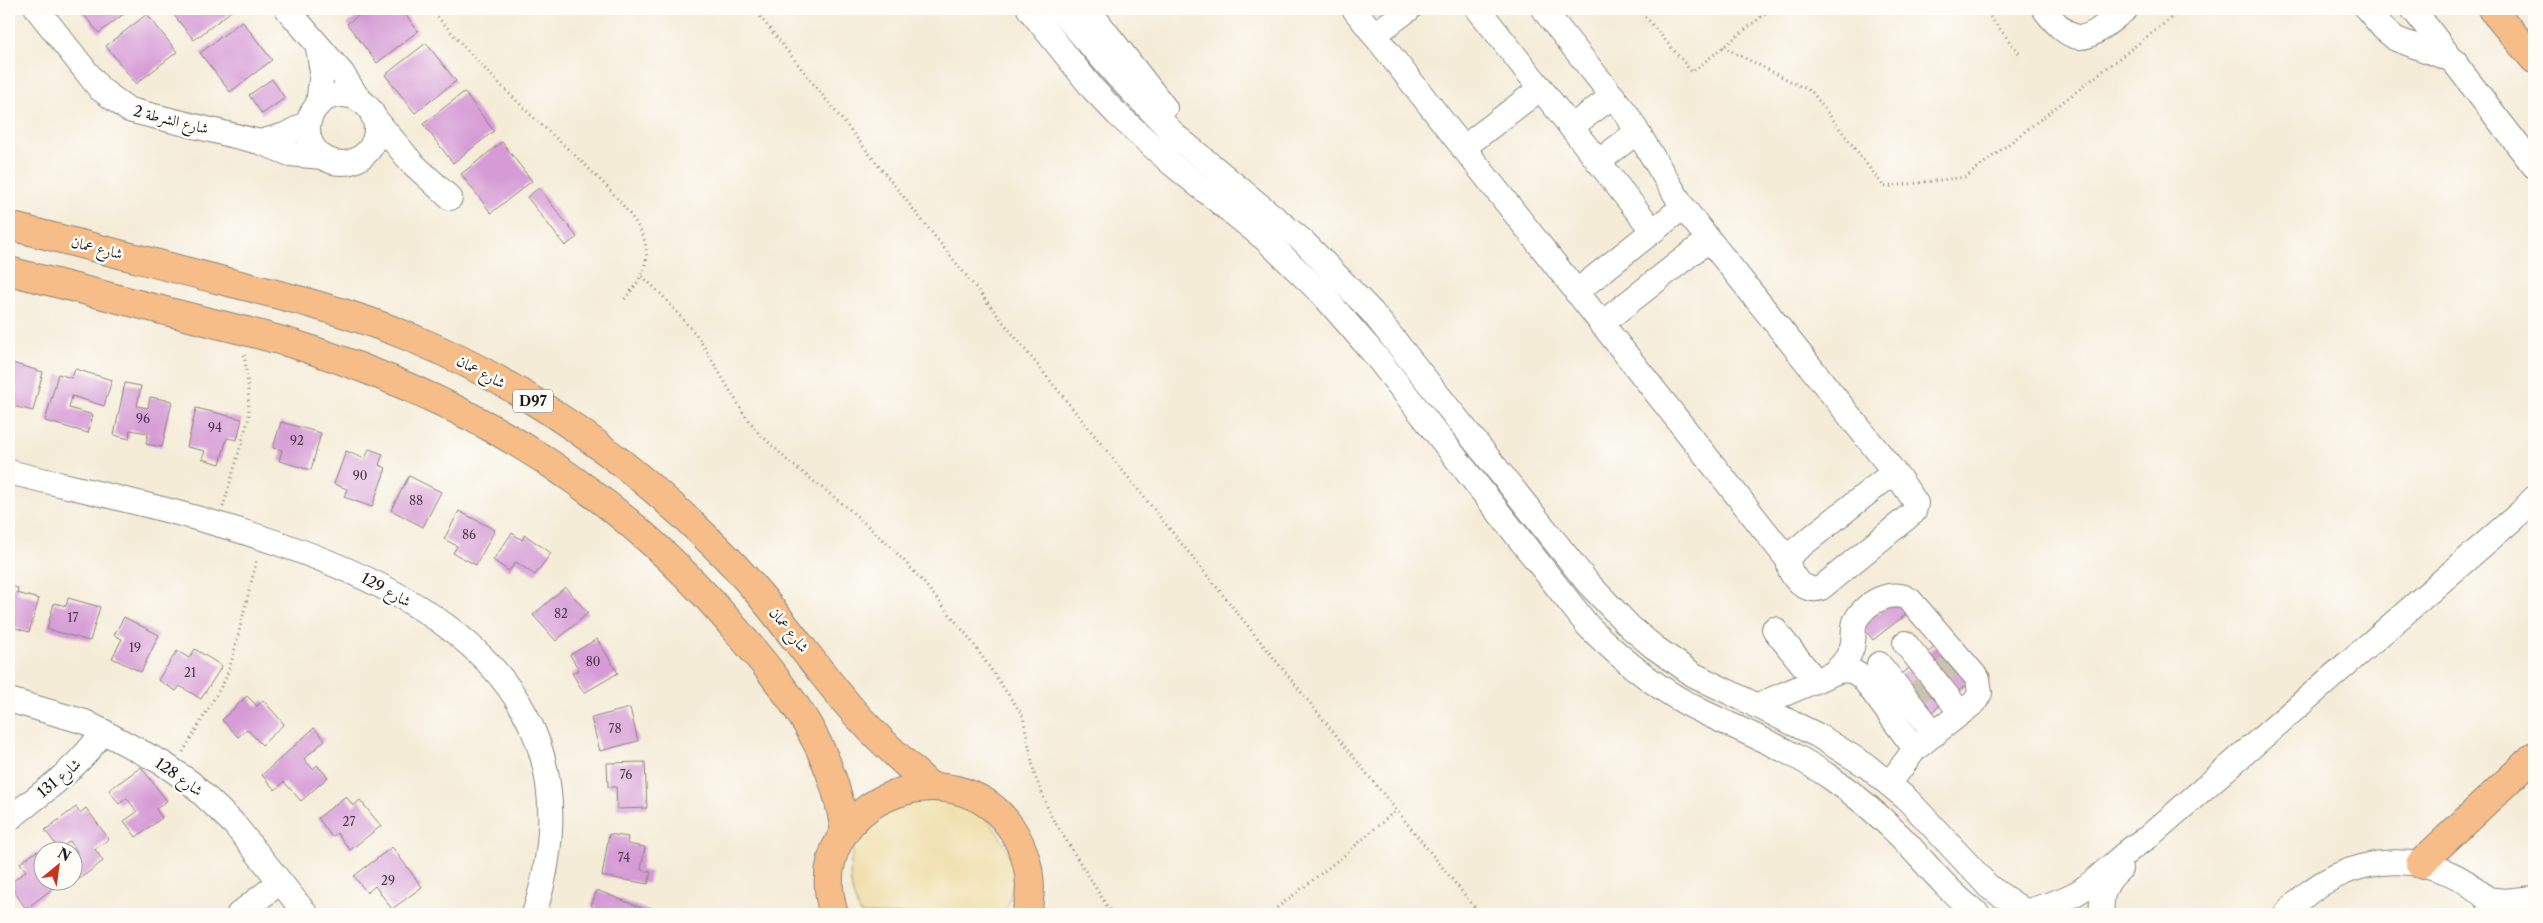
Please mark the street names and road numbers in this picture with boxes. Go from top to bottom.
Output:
street label: شارع الشرطة 2 [131,101,211,142]
street label: شارع عمان [68,232,125,267]
street label: شارع عمان [452,351,509,396]
road number: D97 [513,390,553,412]
street label: شارع 129 [356,568,414,614]
street label: شارع عمان [762,603,813,659]
street label: شارع 128 [149,753,207,803]
street label: شارع 131 [33,754,87,804]

